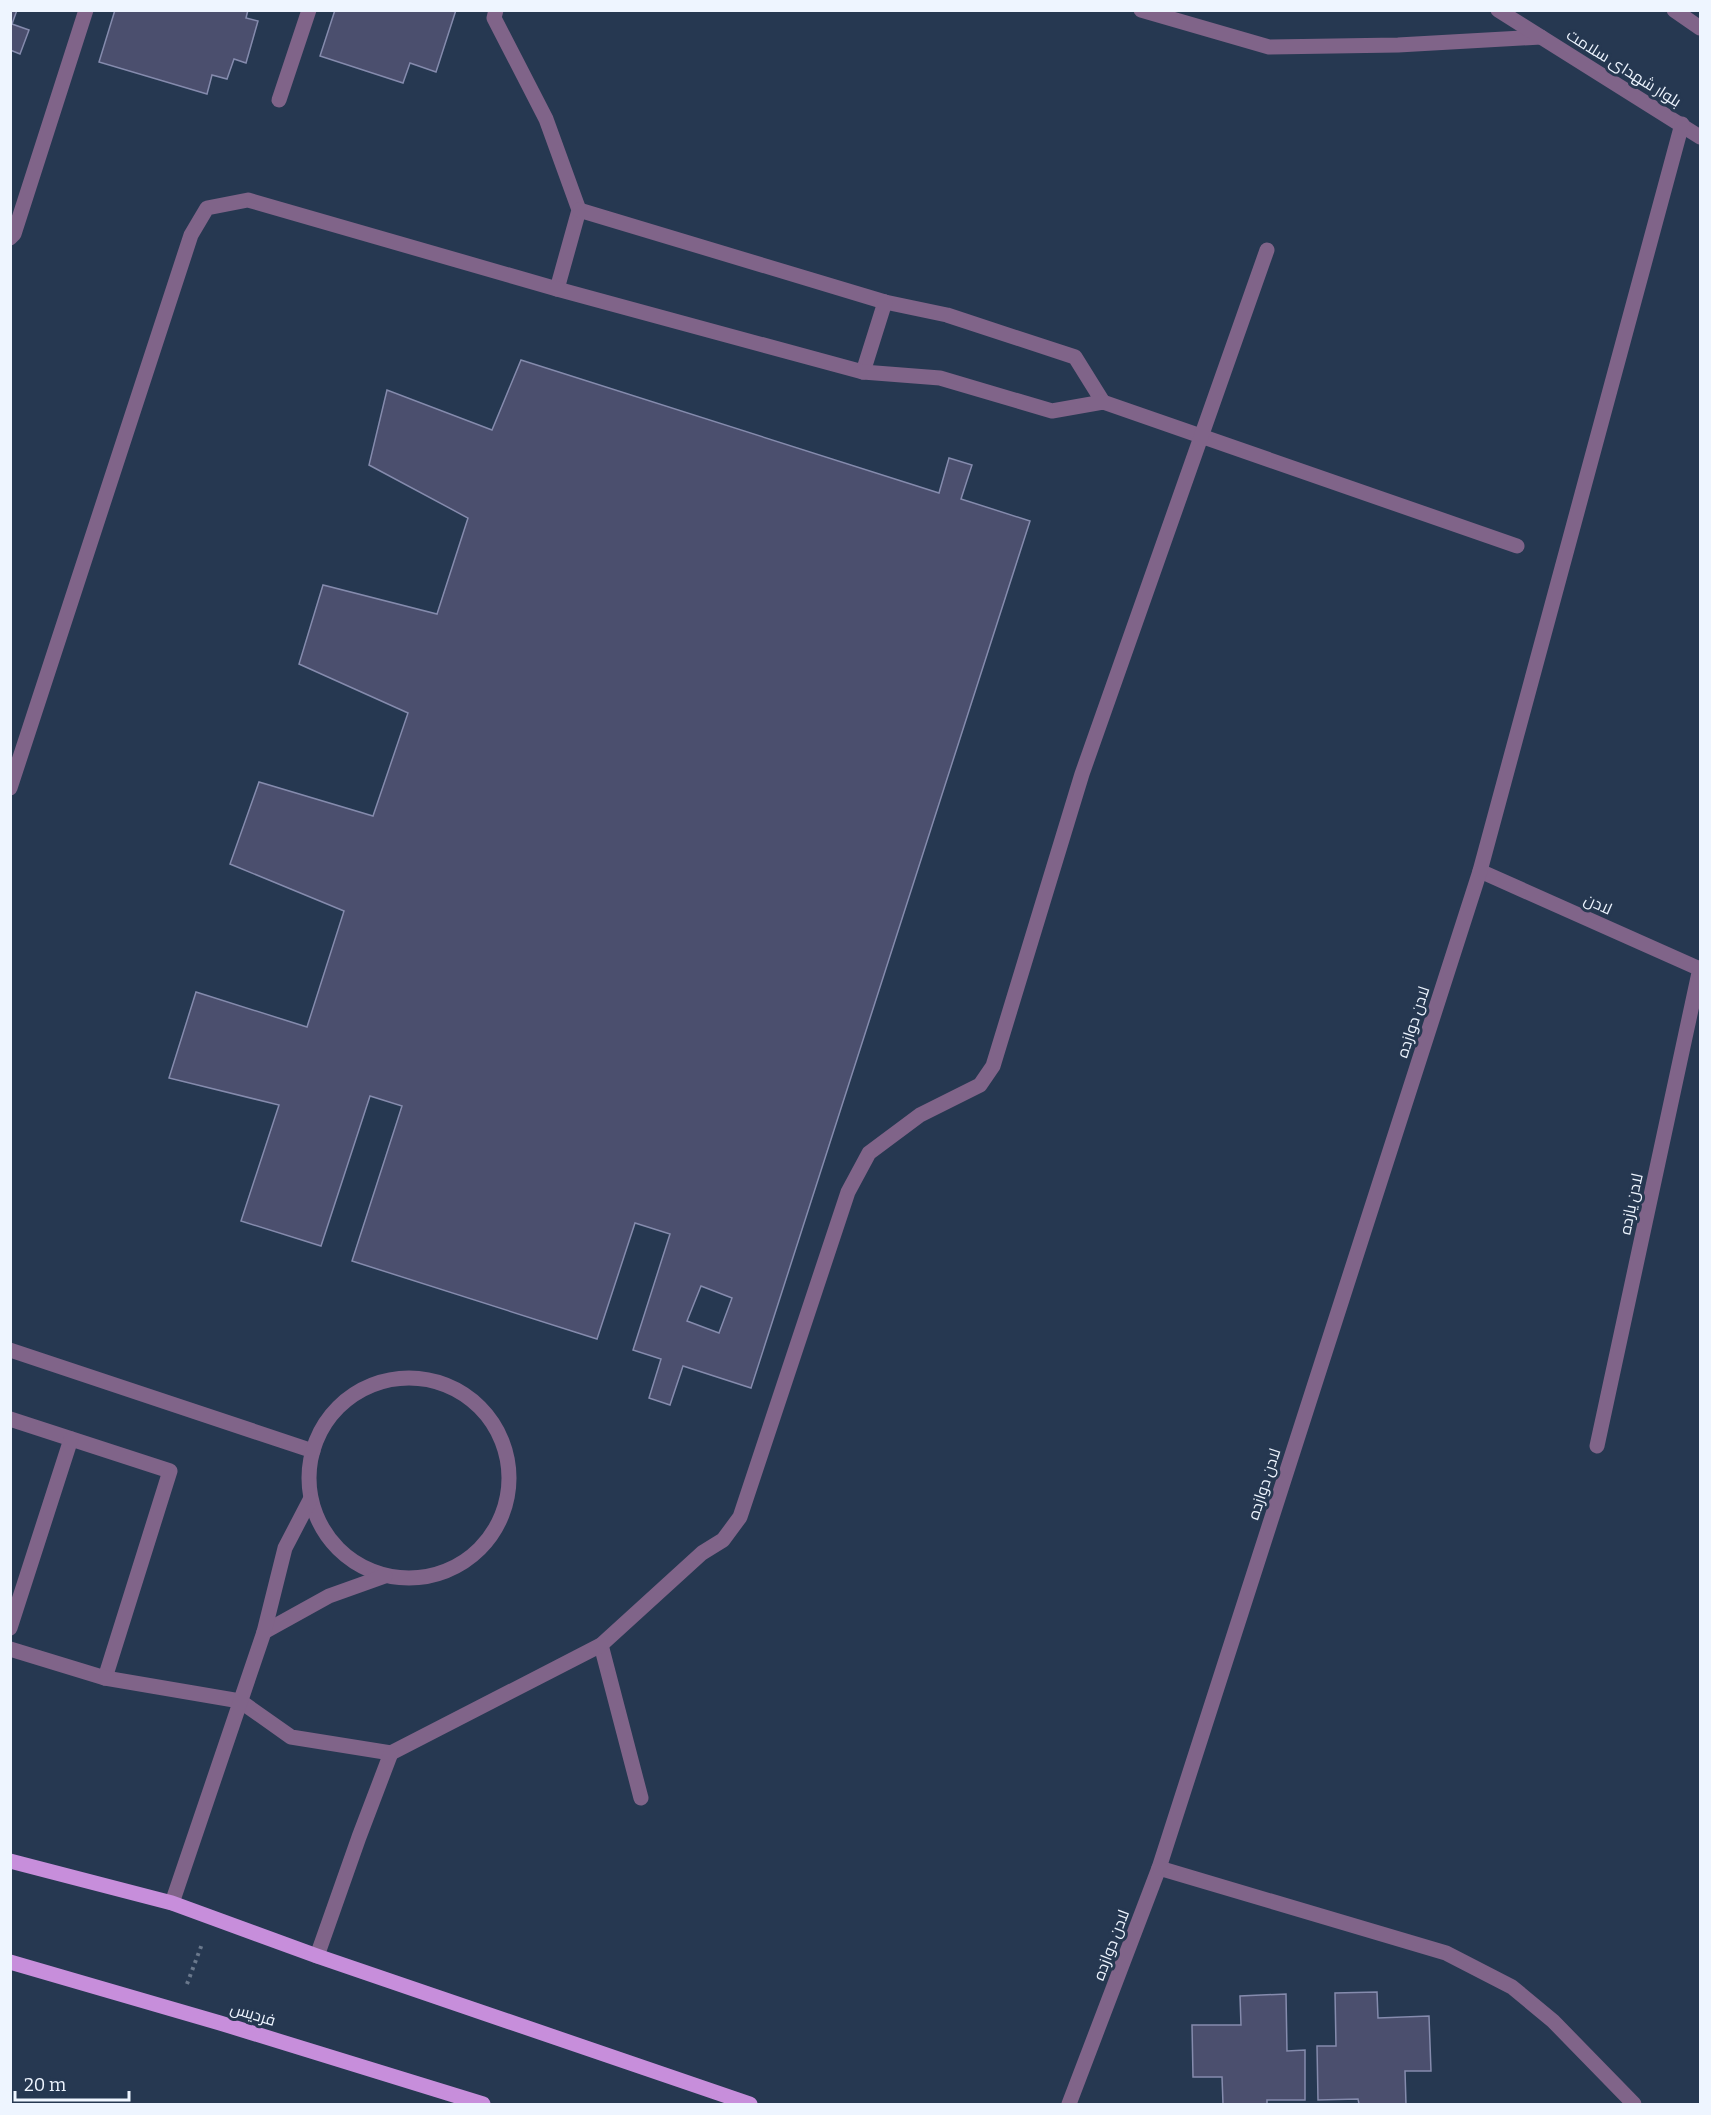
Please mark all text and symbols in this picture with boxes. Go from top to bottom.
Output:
street label: بلوار شهدای سلامت [1563,25,1685,112]
street label: لادن [1581,889,1615,919]
street label: لادن دوازده [1393,984,1434,1060]
street label: لادن یازده [1615,1172,1648,1237]
street label: لادن دوازده [1244,1446,1285,1522]
street label: لادن دوازده [1089,1907,1134,1983]
street label: فردیس [228,1998,278,2031]
scale bar [15,2064,129,2102]
text: 20 m [24,2074,66,2096]

